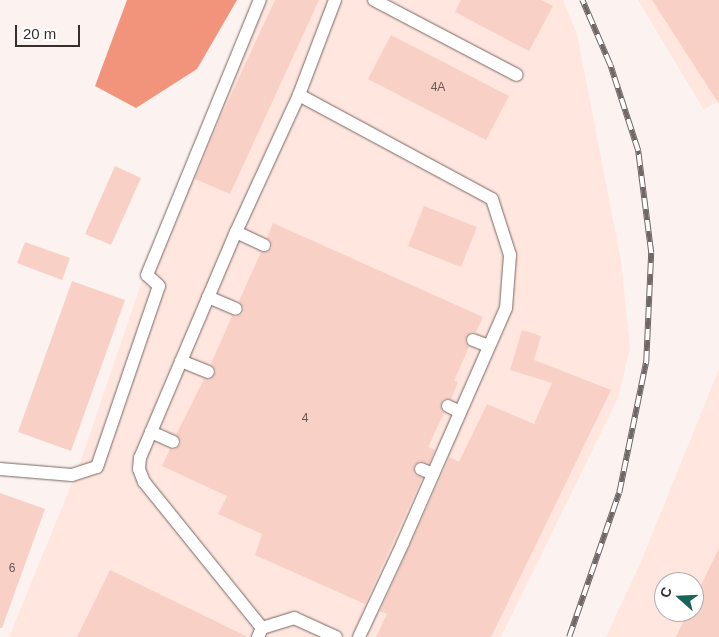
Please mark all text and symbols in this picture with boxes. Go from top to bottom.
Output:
scale bar [18,15,82,47]
text: 20 m [23,25,56,42]
house number: 4А [431,81,445,95]
house number: 4 [302,412,308,426]
house number: 6 [9,562,15,576]
north arrow [654,572,704,622]
text: С [657,585,675,600]

